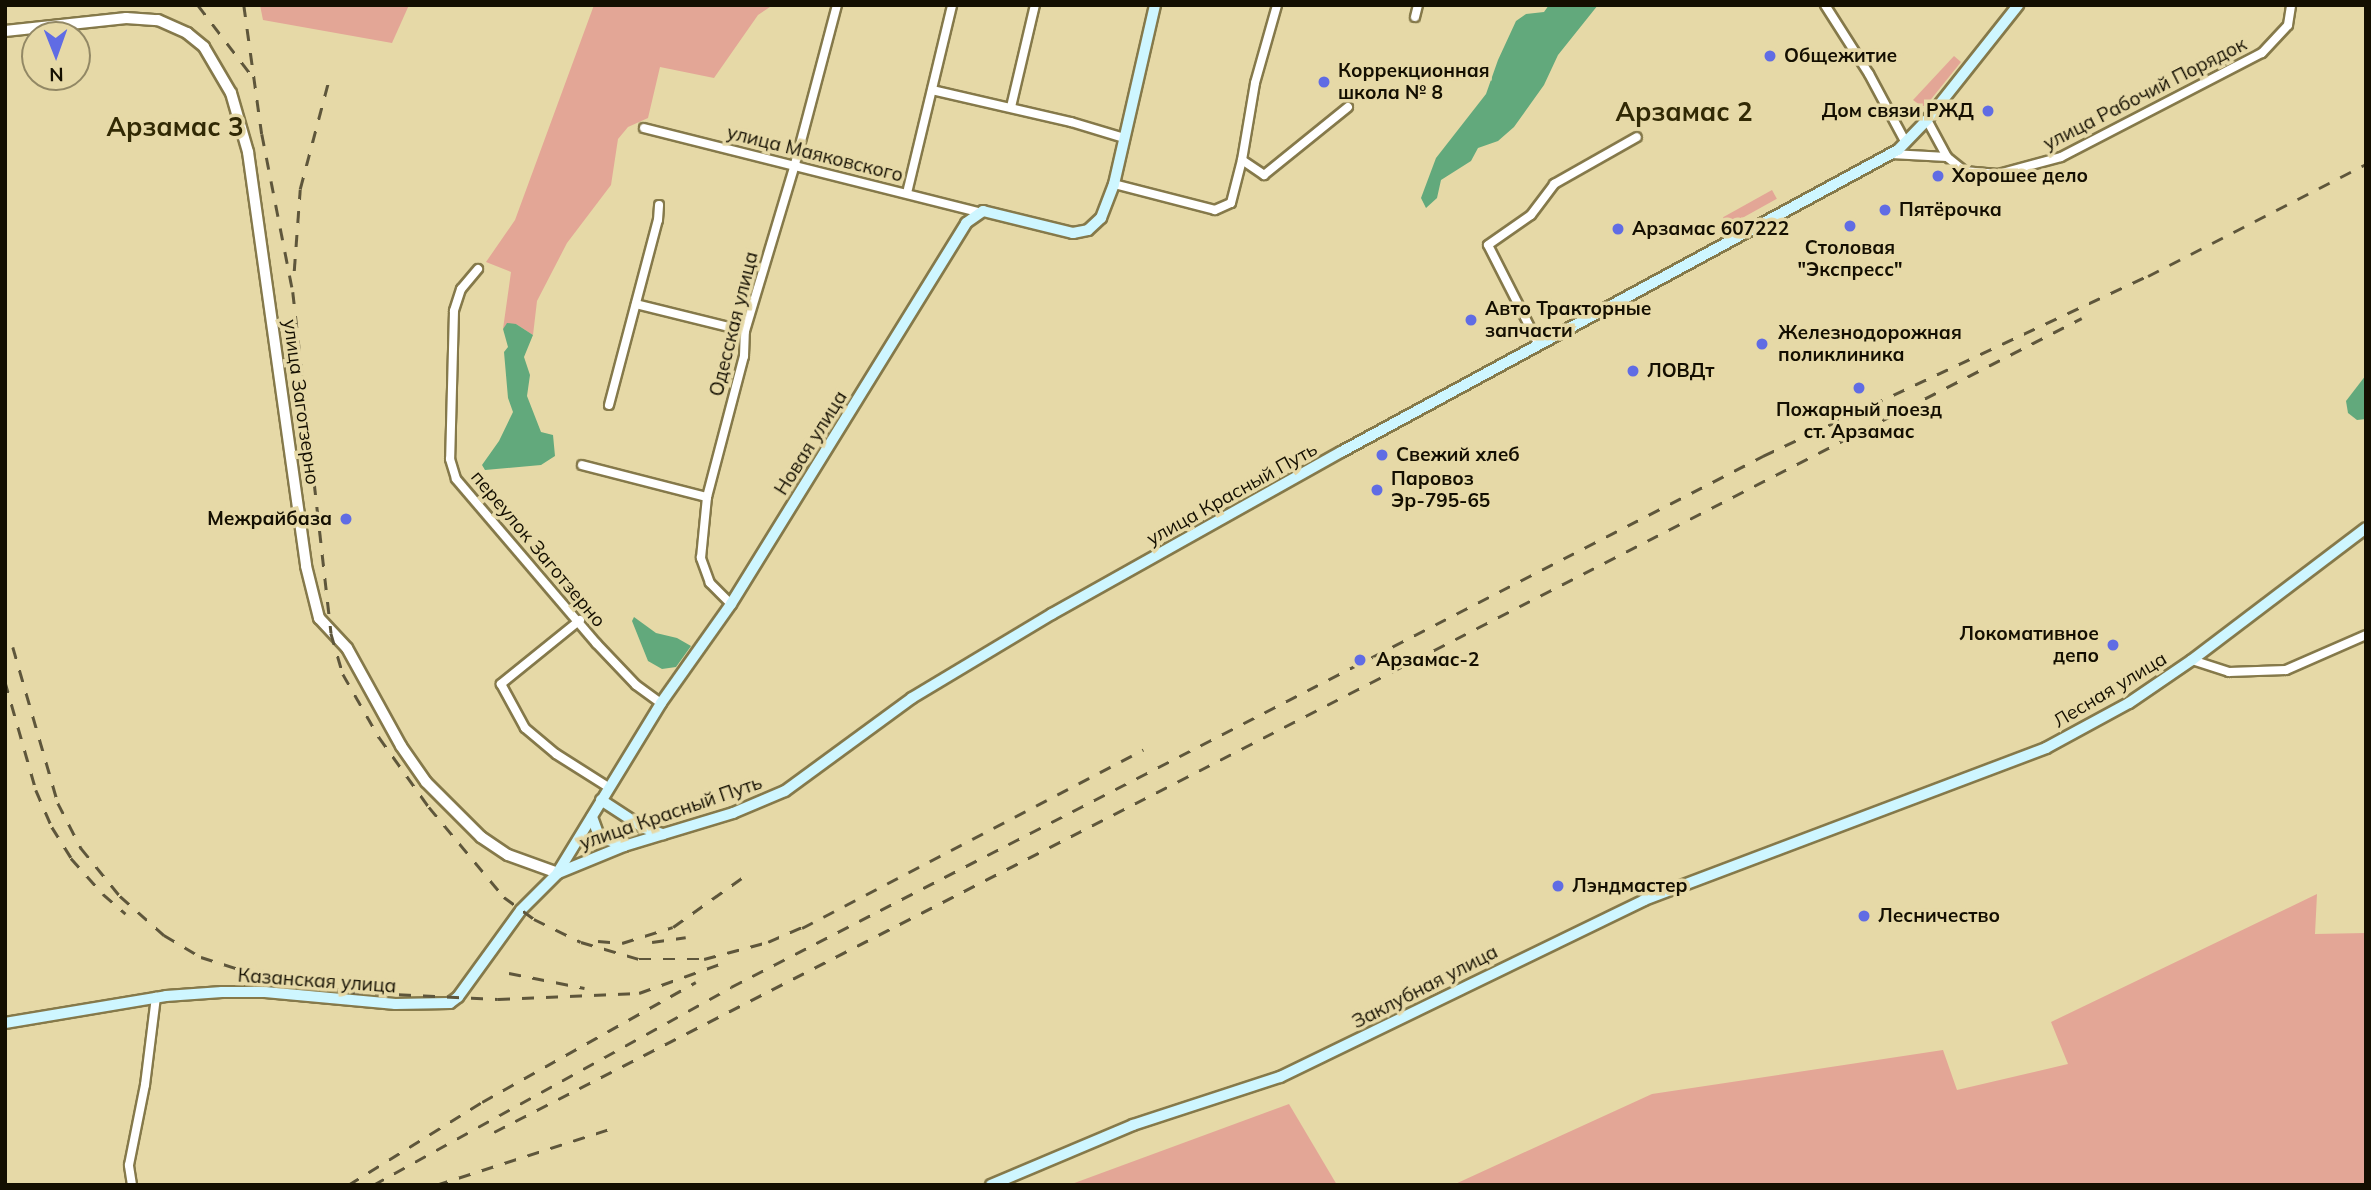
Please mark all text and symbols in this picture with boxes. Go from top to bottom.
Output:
north arrow [21,21,91,91]
street label: улица Рабочий Порядок [2040,33,2250,155]
place label: Общежитие [1784,45,1897,67]
marker: Общежитие [1762,48,1778,64]
place label: Коррекционная школа № 8 [1338,60,1490,104]
text: N [49,63,64,87]
marker: Коррекционная школа № 8 [1316,74,1332,90]
district label: Арзамас 2 [1615,96,1753,128]
place label: Дом связи РЖД [1822,100,1974,122]
marker: Дом связи РЖД [1980,103,1996,119]
district label: Арзамас 3 [106,111,244,143]
street label: улица Маяковского [724,121,906,187]
place label: Хорошее дело [1952,165,2088,187]
marker: Хорошее дело [1930,168,1946,184]
place label: Пятёрочка [1899,199,2002,221]
marker: Пятёрочка [1877,202,1893,218]
place label: Арзамас 607222 [1632,218,1789,240]
marker: Столовая "Экспресс" [1842,218,1858,234]
marker: Арзамас 607222 [1610,221,1626,237]
place label: Столовая "Экспресс" [1797,237,1903,281]
street label: Одесская улица [705,249,763,399]
place label: Авто Тракторные запчасти [1485,298,1652,342]
marker: Авто Тракторные запчасти [1463,312,1479,328]
street label: улица Заготзерно [278,318,324,486]
place label: Железнодорожная поликлиника [1778,322,1962,366]
marker: Железнодорожная поликлиника [1752,334,1772,354]
place label: ЛОВДт [1647,360,1714,382]
marker: ЛОВДт [1625,363,1641,379]
marker: Пожарный поезд ст. Арзамас [1851,380,1867,396]
street label: Новая улица [770,387,852,499]
place label: Пожарный поезд ст. Арзамас [1776,399,1942,443]
street label: улица Красный Путь [1143,438,1321,550]
place label: Свежий хлеб [1396,444,1520,466]
marker: Свежий хлеб [1374,447,1390,463]
street label: переулок Заготзерно [466,466,610,632]
place label: Паровоз Эр-795-65 [1391,468,1490,512]
marker: Паровоз Эр-795-65 [1369,482,1385,498]
place label: Межрайбаза [207,508,332,530]
marker: Межрайбаза [338,511,354,527]
place label: Локомативное депо [1959,623,2099,667]
marker: Локомативное депо [2105,637,2121,653]
street label: Лесная улица [2049,647,2171,733]
place label: Арзамас-2 [1376,649,1479,671]
marker: Арзамас-2 [1350,650,1370,670]
street label: улица Красный Путь [577,771,765,855]
place label: Лэндмастер [1572,875,1688,897]
marker: Лэндмастер [1550,878,1566,894]
place label: Лесничество [1878,905,2000,927]
marker: Лесничество [1856,908,1872,924]
street label: Заклубная улица [1348,940,1502,1034]
street label: Казанская улица [237,964,397,998]

